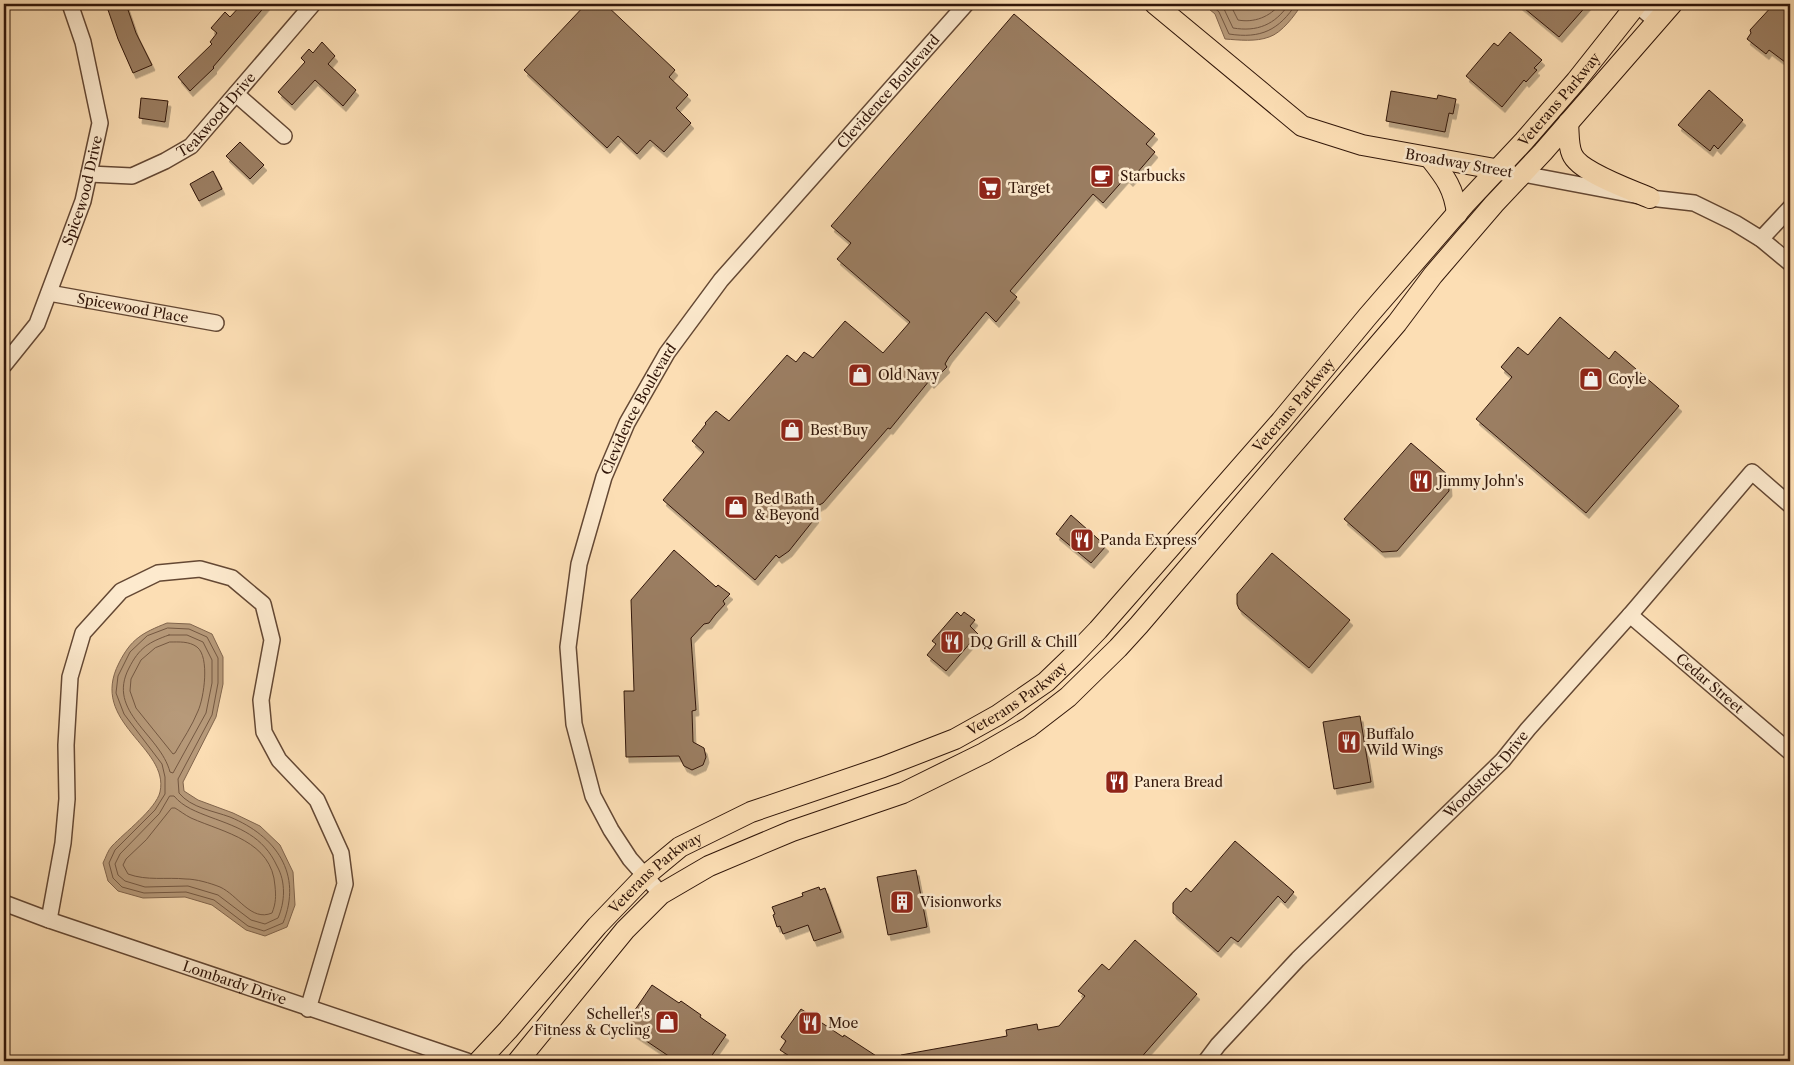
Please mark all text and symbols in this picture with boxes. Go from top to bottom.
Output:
street label: Clevidence Boulevard [833,31,944,152]
street label: Veterans Parkway [1514,49,1604,151]
street label: Teakwood Drive [174,68,259,161]
street label: Spicewood Drive [58,134,106,248]
street label: Broadway Street [1404,145,1514,181]
cafe icon: Starbucks [1089,163,1115,189]
place label: Starbucks [1120,167,1185,185]
supermarket icon: Target [977,175,1003,201]
place label: Target [1008,179,1051,197]
street label: Spicewood Place [75,289,190,327]
street label: Clevidence Boulevard [597,339,680,478]
street label: Veterans Parkway [1248,354,1338,457]
shop icon: Old Navy [847,362,873,388]
place label: Old Navy [878,366,940,384]
shop icon: Coyle [1578,366,1604,392]
place label: Coyle [1608,370,1647,388]
shop icon: Best Buy [779,417,805,443]
place label: Best Buy [810,421,869,439]
restaurant icon: Jimmy John's [1408,468,1434,494]
place label: Jimmy John's [1436,472,1524,490]
place label: Bed Bath & Beyond [754,490,820,524]
shop icon: Bed Bath & Beyond [723,494,749,520]
restaurant icon: Panda Express [1069,527,1095,553]
place label: Panda Express [1100,531,1197,549]
restaurant icon: DQ Grill & Chill [939,629,965,655]
place label: DQ Grill & Chill [970,633,1077,651]
street label: Cedar Street [1672,649,1747,717]
street label: Veterans Parkway [963,658,1071,740]
place label: Buffalo Wild Wings [1365,725,1443,759]
street label: Woodstock Drive [1439,727,1532,823]
restaurant icon: Buffalo Wild Wings [1336,729,1362,755]
restaurant icon: Panera Bread [1104,769,1130,795]
place label: Panera Bread [1134,773,1223,791]
street label: Veterans Parkway [604,828,705,918]
building icon: Visionworks [889,889,915,915]
place label: Visionworks [919,893,1002,911]
street label: Lombardy Drive [180,957,289,1009]
place label: Scheller's Fitness & Cycling [534,1005,651,1039]
shop icon: Scheller's Fitness & Cycling [654,1009,680,1035]
restaurant icon: Moe [797,1010,823,1036]
place label: Moe [828,1014,858,1032]

